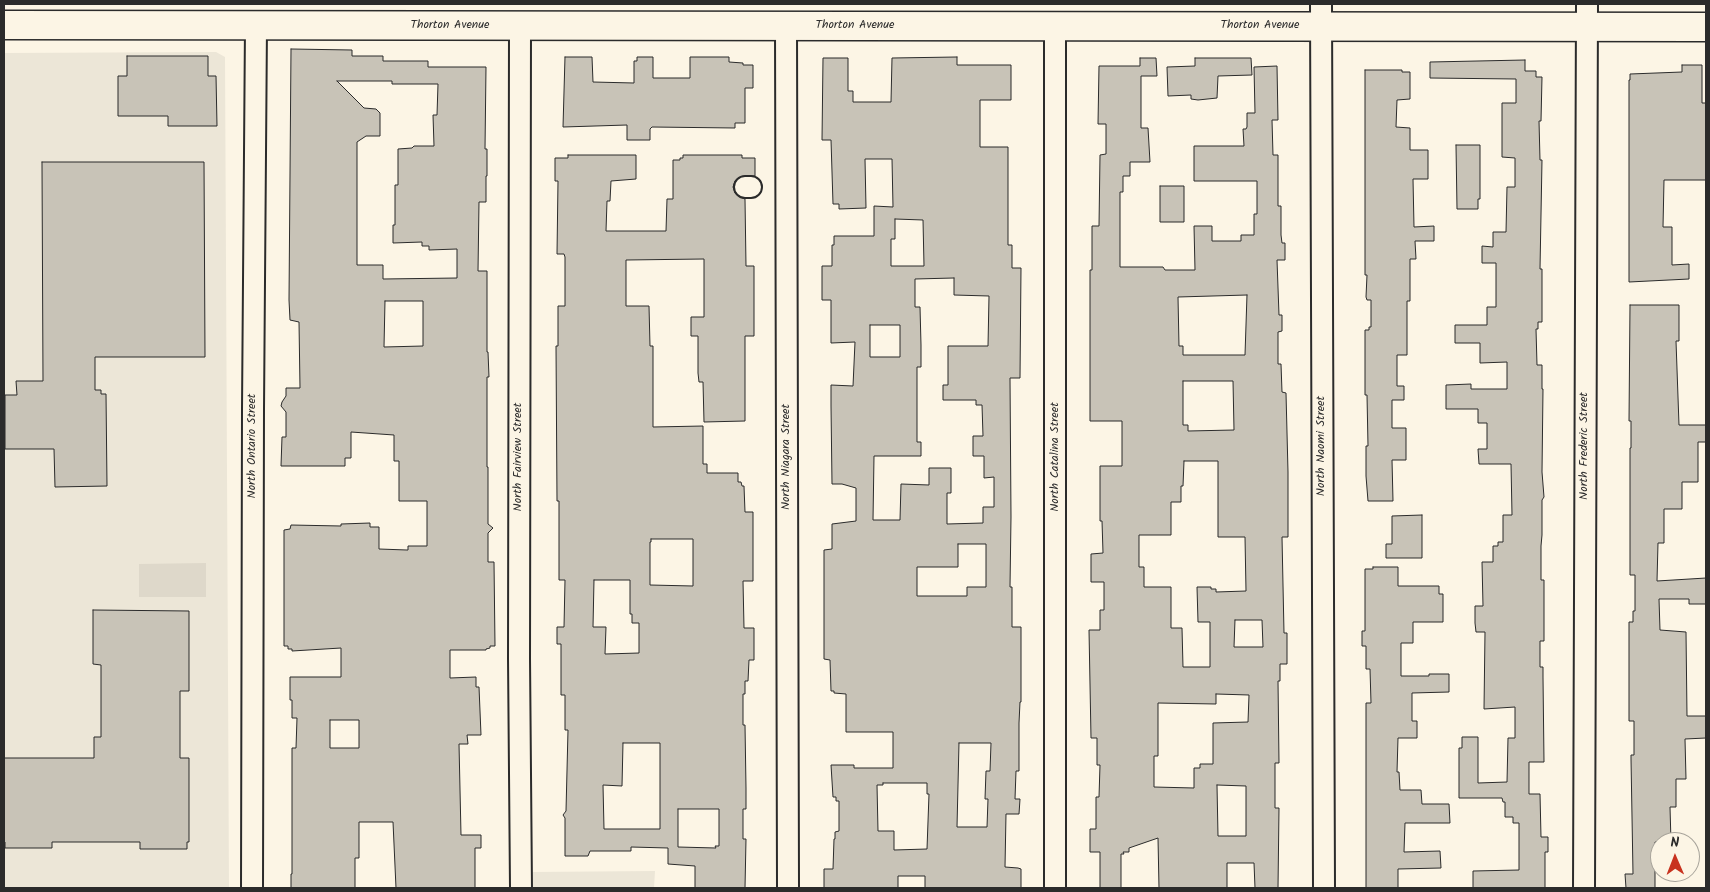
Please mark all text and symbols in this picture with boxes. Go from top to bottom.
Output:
street label: Thorton Avenue [411,19,489,33]
street label: Thorton Avenue [816,19,894,33]
street label: Thorton Avenue [1221,19,1299,33]
street label: North Frederic Street [1578,392,1592,500]
street label: North Ontario Street [246,394,260,498]
street label: North Naomi Street [1315,396,1329,496]
street label: North Catalina Street [1049,402,1063,512]
street label: North Fairview Street [512,403,526,511]
street label: North Niagara Street [780,404,794,510]
north arrow [1650,832,1700,882]
text: N [1670,832,1679,854]

